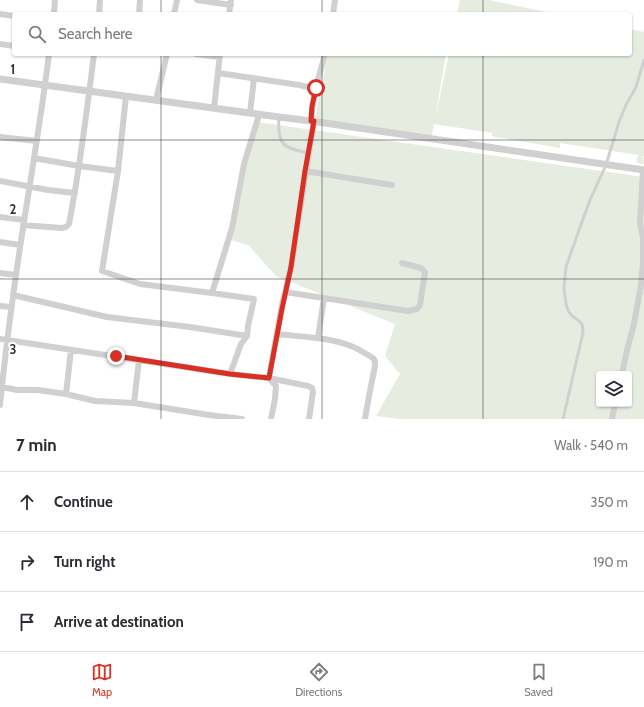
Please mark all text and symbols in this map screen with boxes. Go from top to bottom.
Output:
search box [12,12,632,56]
icon: search [26,23,48,45]
text: Search here [58,25,133,43]
text: 1 [11,61,15,77]
route start [307,79,325,97]
text: 2 [10,201,17,217]
text: 3 [9,341,17,357]
route end [107,347,125,365]
map controls [596,371,632,407]
button: layers [596,371,632,407]
text: 7 min [16,435,57,455]
text: Walk · 540 m [554,437,628,453]
icon: ahead [16,491,38,513]
text: Continue [54,493,113,511]
text: 350 m [591,494,628,510]
icon: right [16,551,38,573]
text: Turn right [54,553,115,571]
text: 190 m [593,554,628,570]
icon: arrive [16,611,38,633]
text: Arrive at destination [54,613,184,631]
tab: Map [91,661,113,699]
tab: Directions [295,661,342,699]
tab: Saved [524,661,553,699]

